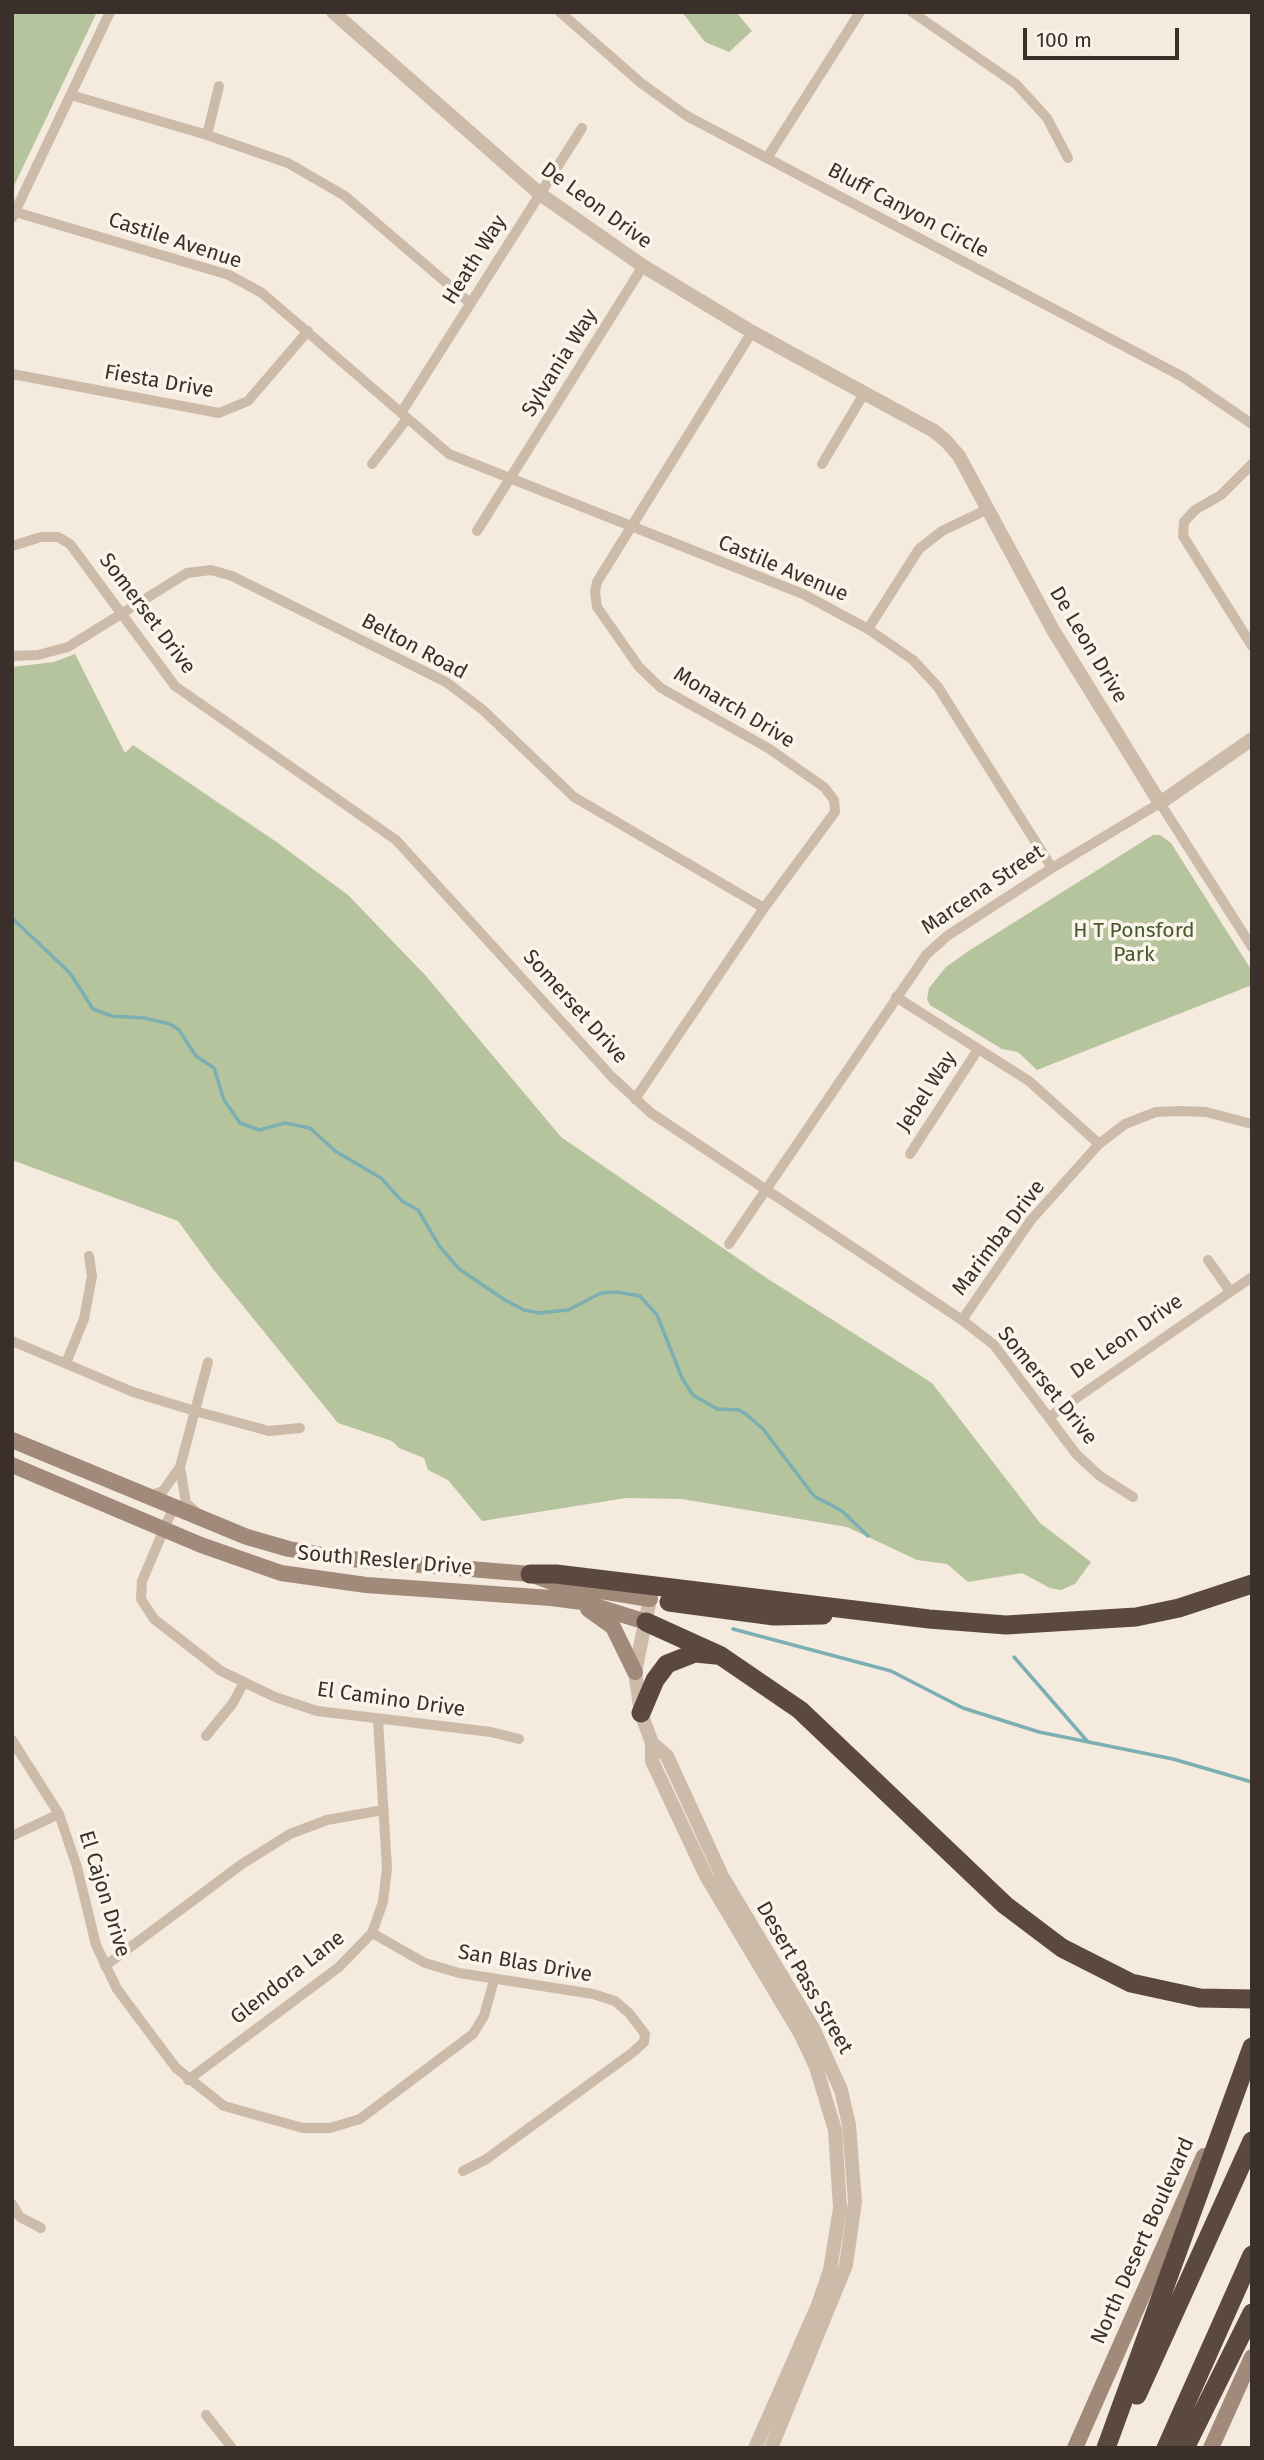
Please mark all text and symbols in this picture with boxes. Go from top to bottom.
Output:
scale bar [1026,14,1182,58]
text: 100 m [1036,27,1092,53]
street label: De Leon Drive [535,157,657,255]
street label: Bluff Canyon Circle [823,158,993,264]
street label: Castile Avenue [105,208,245,274]
street label: Heath Way [438,211,512,309]
street label: Sylvania Way [517,304,603,422]
street label: Fiesta Drive [102,360,216,404]
street label: Castile Avenue [714,530,852,608]
street label: Somerset Drive [93,549,201,679]
street label: De Leon Drive [1043,582,1133,708]
street label: Belton Road [357,609,471,685]
street label: Monarch Drive [669,662,799,754]
street label: Marcena Street [917,840,1049,940]
park label: H T Ponsford Park [1073,918,1195,968]
street label: Somerset Drive [517,945,633,1069]
street label: Jebel Way [891,1047,963,1137]
street label: Marimba Drive [947,1175,1051,1301]
street label: De Leon Drive [1066,1289,1188,1385]
street label: Somerset Drive [992,1322,1102,1450]
street label: South Resler Drive [297,1541,473,1581]
street label: El Camino Drive [315,1677,467,1723]
street label: El Cajon Drive [73,1828,135,1960]
street label: Desert Pass Street [750,1897,858,2059]
street label: Glendora Lane [226,1926,350,2030]
street label: San Blas Drive [456,1940,594,1988]
street label: North Desert Boulevard [1086,2134,1200,2348]

